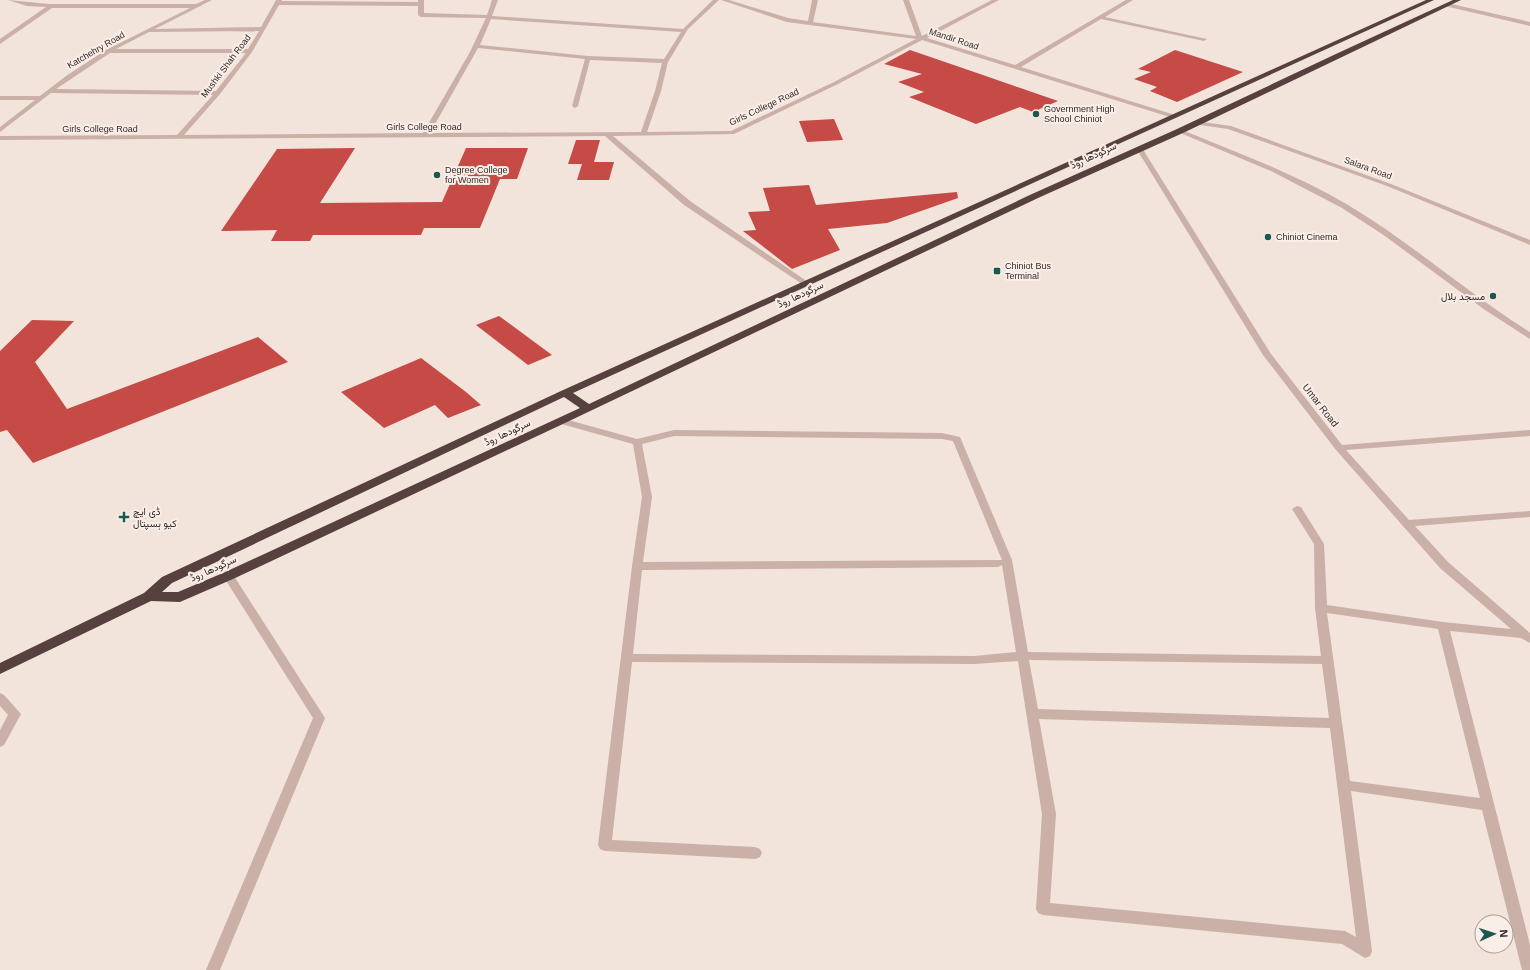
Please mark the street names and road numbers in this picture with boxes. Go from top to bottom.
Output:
street label: Mandir Road [928,26,980,52]
street label: Katchehry Road [66,30,126,70]
street label: Mushki Shah Road [199,33,253,99]
street label: Girls College Road [728,87,800,127]
street label: Girls College Road [386,122,462,132]
street label: Girls College Road [62,124,138,134]
street label: سرگودھا روڈ [1069,140,1118,172]
street label: Salara Road [1343,155,1393,181]
street label: سرگودھا روڈ [776,279,825,311]
street label: Umar Road [1301,382,1341,429]
street label: سرگودھا روڈ [483,417,532,449]
street label: سرگودھا روڈ [188,553,238,584]

